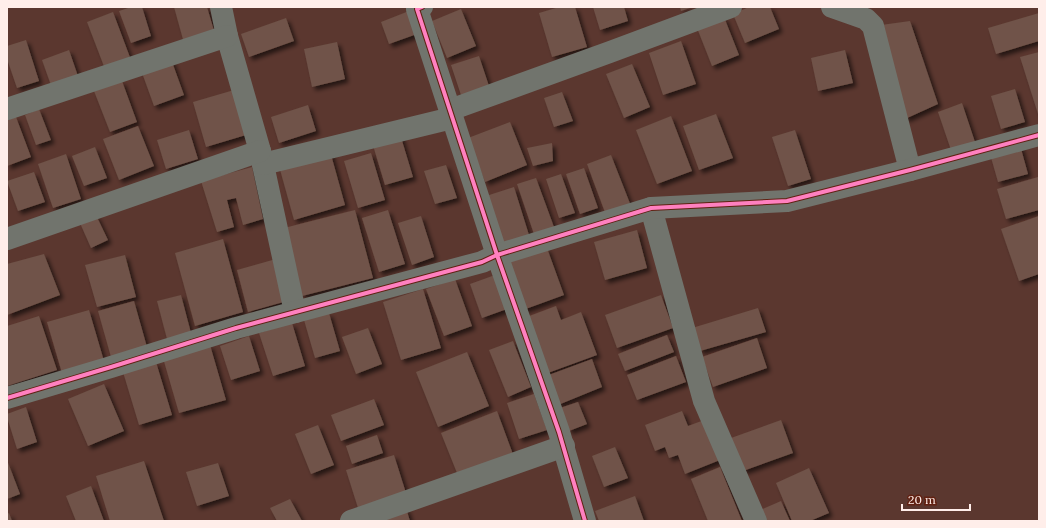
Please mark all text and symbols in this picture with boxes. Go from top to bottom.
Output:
scale bar [902,486,970,512]
text: 20 m [908,492,936,507]

